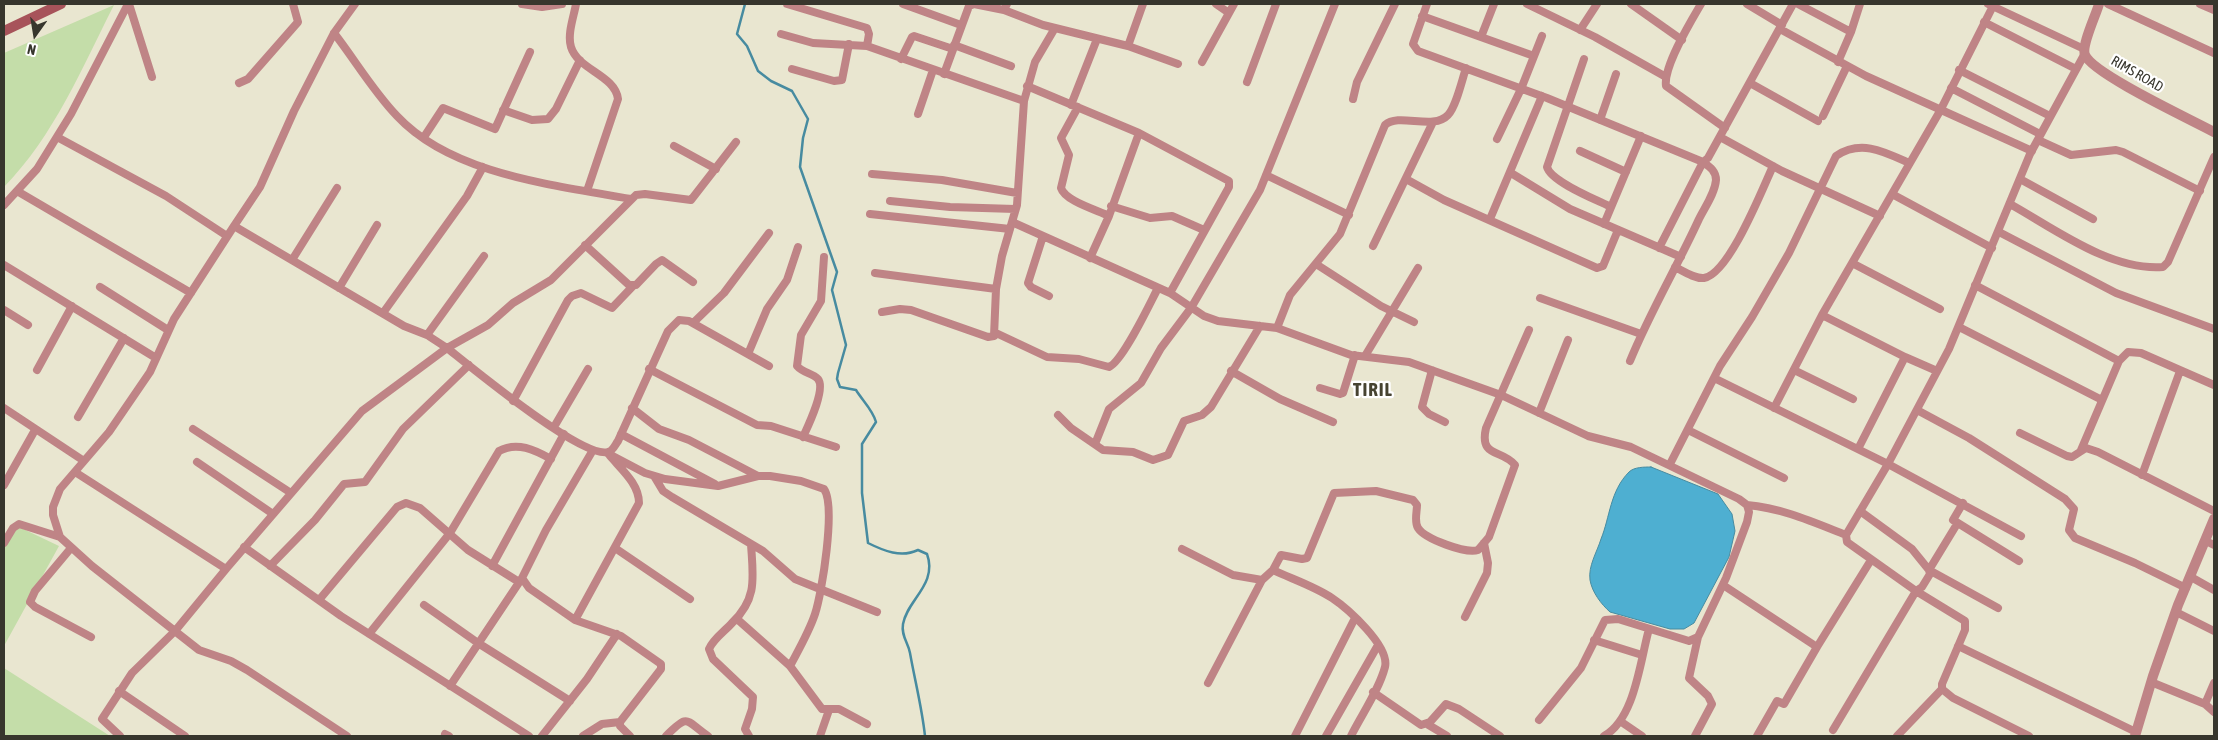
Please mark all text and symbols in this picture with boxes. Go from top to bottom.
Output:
north arrow [10,10,60,60]
text: N [26,41,37,58]
street label: RIMS ROAD [2108,52,2166,96]
district label: TIRIL [1352,379,1394,401]

